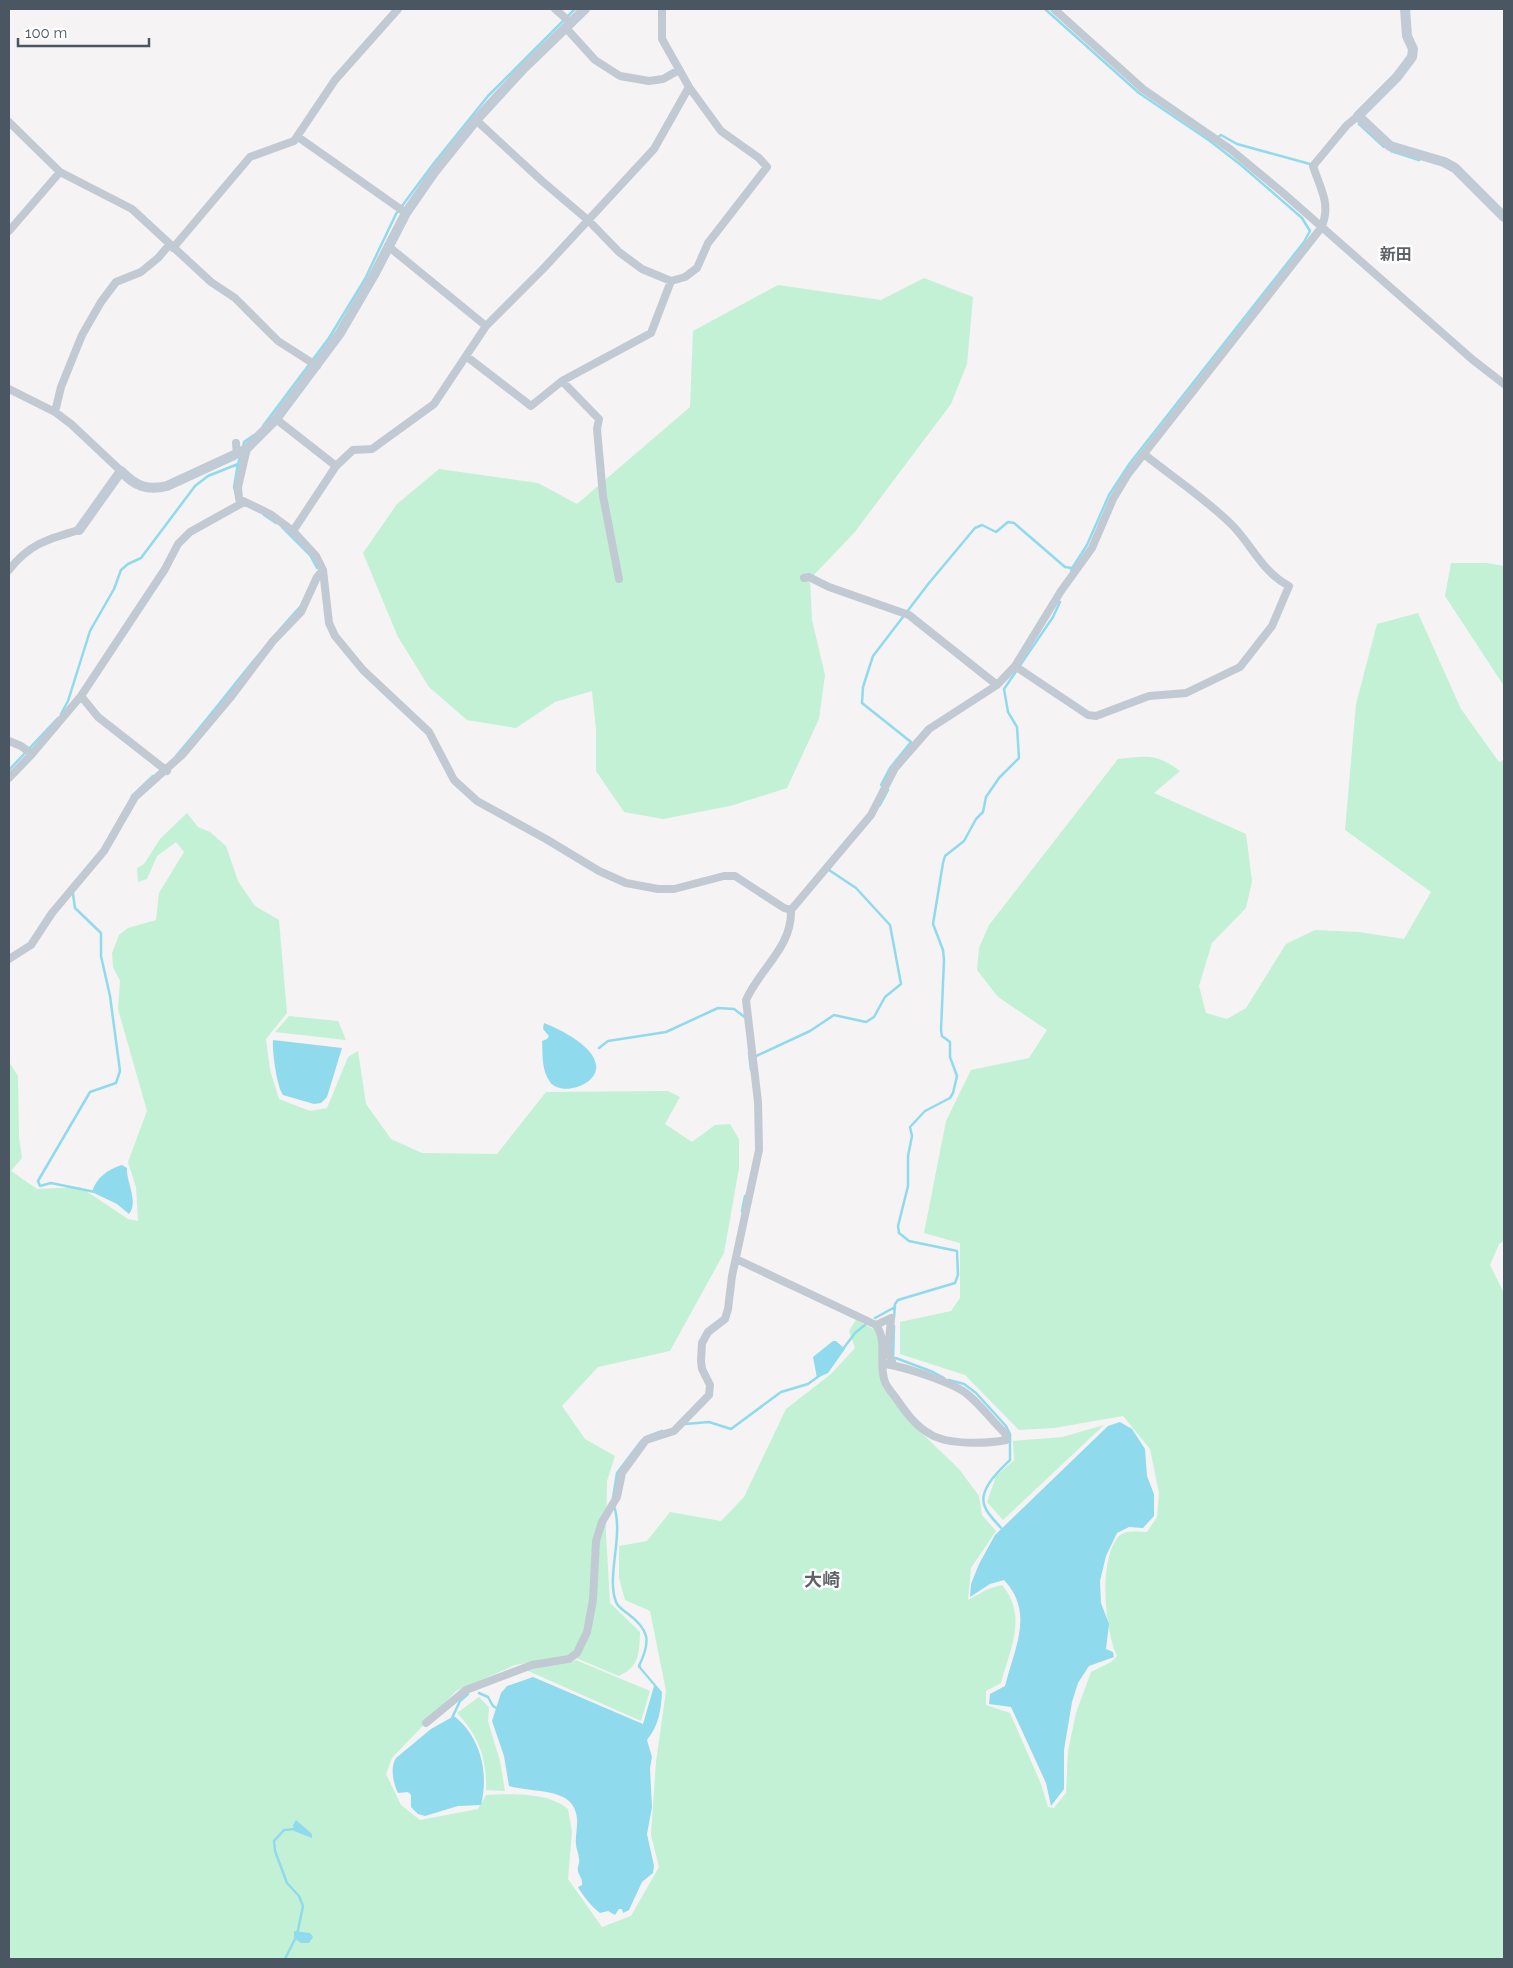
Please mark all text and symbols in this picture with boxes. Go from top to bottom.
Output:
scale bar [18,15,149,47]
text: 100 m [25,24,67,42]
district label: 新田 [1380,245,1412,264]
district label: 大崎 [804,1569,840,1590]

